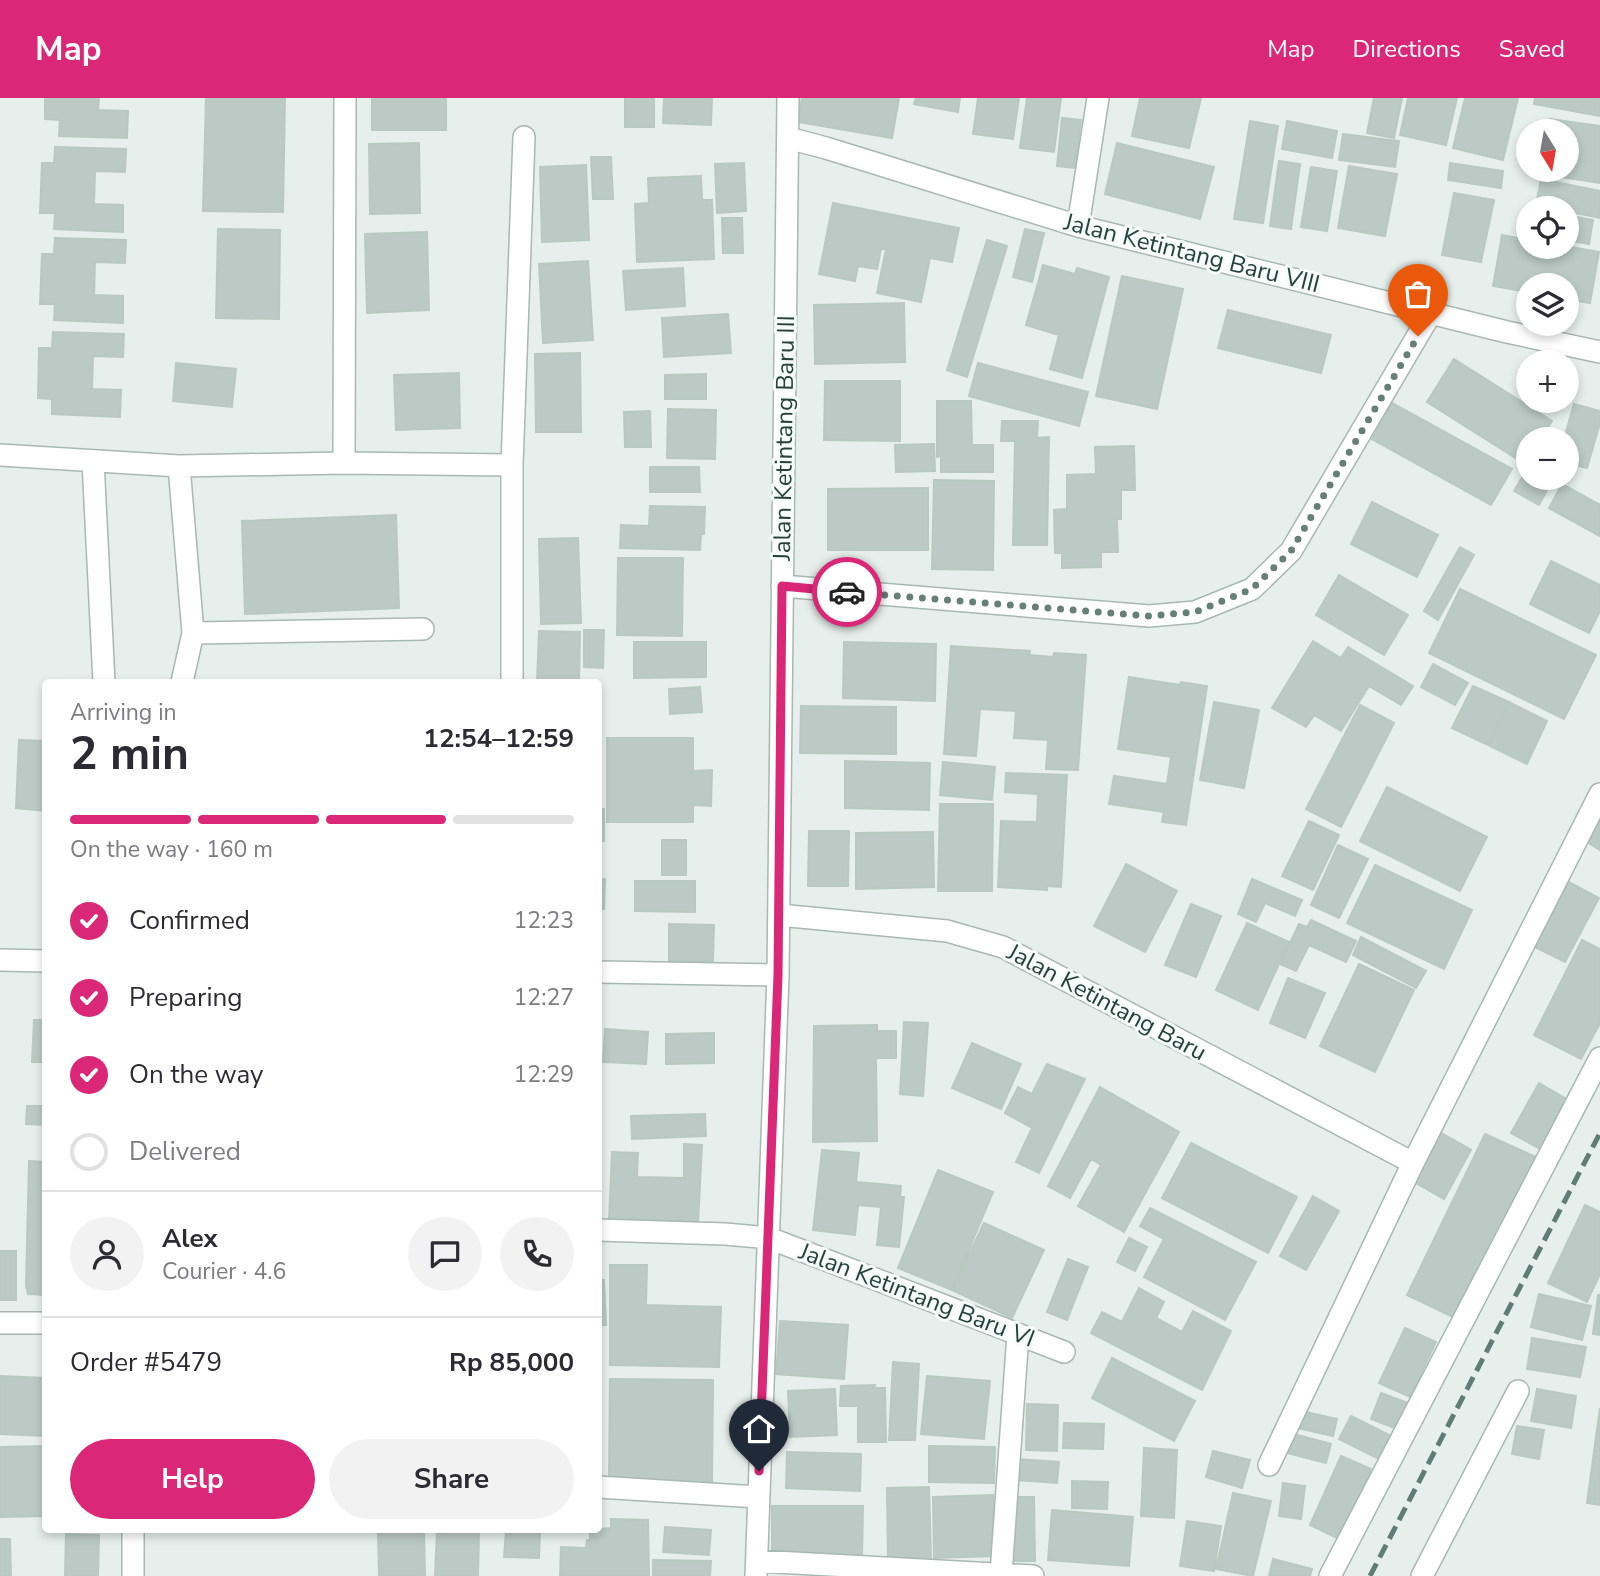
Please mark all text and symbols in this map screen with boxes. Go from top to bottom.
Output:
text: Map [35,27,102,72]
text: Map [1267,33,1314,65]
text: Directions [1352,33,1461,65]
text: Saved [1499,33,1565,65]
north arrow [1516,119,1578,182]
map controls [1516,119,1579,490]
button: locate [1516,196,1579,259]
street label: Jalan Ketintang Baru VIII [1060,206,1323,300]
pin [1388,264,1448,336]
button: layers [1516,273,1579,336]
icon: bag [1399,275,1437,313]
street label: Jalan Ketintang Baru III [766,315,802,562]
button: + [1516,350,1579,413]
button: − [1516,427,1579,490]
courier [812,557,882,627]
icon: car [828,573,866,611]
text: Arriving in [70,697,177,728]
text: 12:54–12:59 [423,721,574,756]
text: 2 min [70,722,189,785]
text: On the way · 160 m [70,834,273,865]
icon: check [70,902,108,940]
text: Confirmed [129,903,250,938]
text: 12:23 [514,905,574,936]
street label: Jalan Ketintang Baru [1001,935,1212,1068]
icon: check [70,979,108,1017]
text: Preparing [129,980,242,1015]
text: 12:27 [514,982,574,1013]
icon: check [70,1056,108,1094]
text: On the way [129,1057,263,1092]
text: 12:29 [514,1059,574,1090]
text: Delivered [129,1134,241,1169]
button: person [70,1217,144,1291]
button: chat [408,1217,482,1291]
button: phone [500,1217,574,1291]
text: Alex [162,1221,218,1256]
street label: Jalan Ketintang Baru VI [794,1235,1039,1355]
text: Courier · 4.6 [162,1256,286,1287]
text: Order #5479 [70,1345,222,1380]
text: Rp 85,000 [449,1345,574,1380]
pin [729,1399,789,1471]
icon: home [740,1410,778,1448]
button: Help [70,1439,315,1519]
button: Share [329,1439,574,1519]

